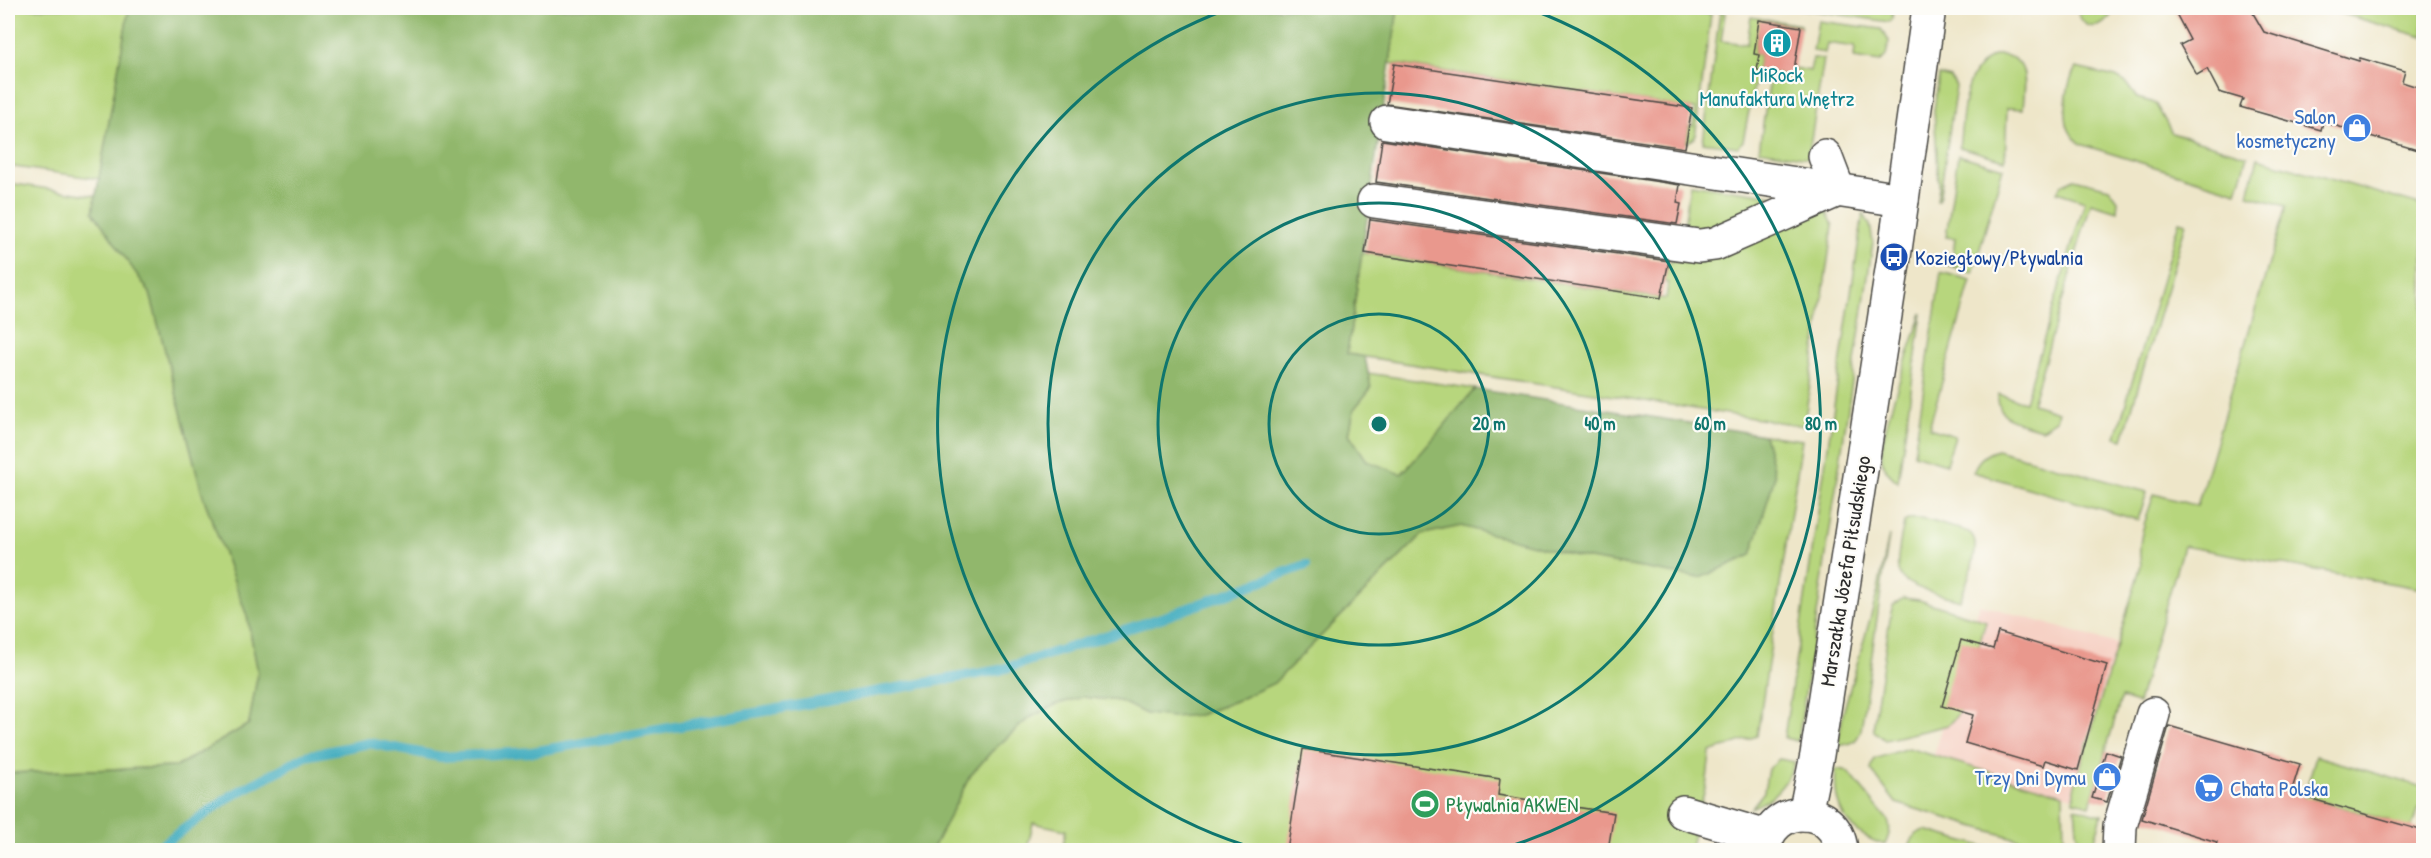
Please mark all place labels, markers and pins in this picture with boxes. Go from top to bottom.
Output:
building icon: MiRock Manufaktura Wnętrz [1761,27,1793,59]
place label: MiRock Manufaktura Wnętrz [1700,60,1854,113]
place label: Salon kosmetyczny [2236,102,2336,155]
shop icon: Salon kosmetyczny [2341,112,2373,144]
bus stop icon: Koziegłowy/Pływalnia [1878,241,1910,273]
place label: Koziegłowy/Pływalnia [1915,243,2083,272]
centre of rings [1369,414,1389,434]
shop icon: Trzy Dni Dymu [2091,761,2123,793]
place label: Trzy Dni Dymu [1975,763,2087,792]
supermarket icon: Chata Polska [2193,772,2225,804]
place label: Chata Polska [2230,774,2328,803]
sports icon: Pływalnia AKWEN [1409,788,1441,820]
place label: Pływalnia AKWEN [1446,790,1578,819]

